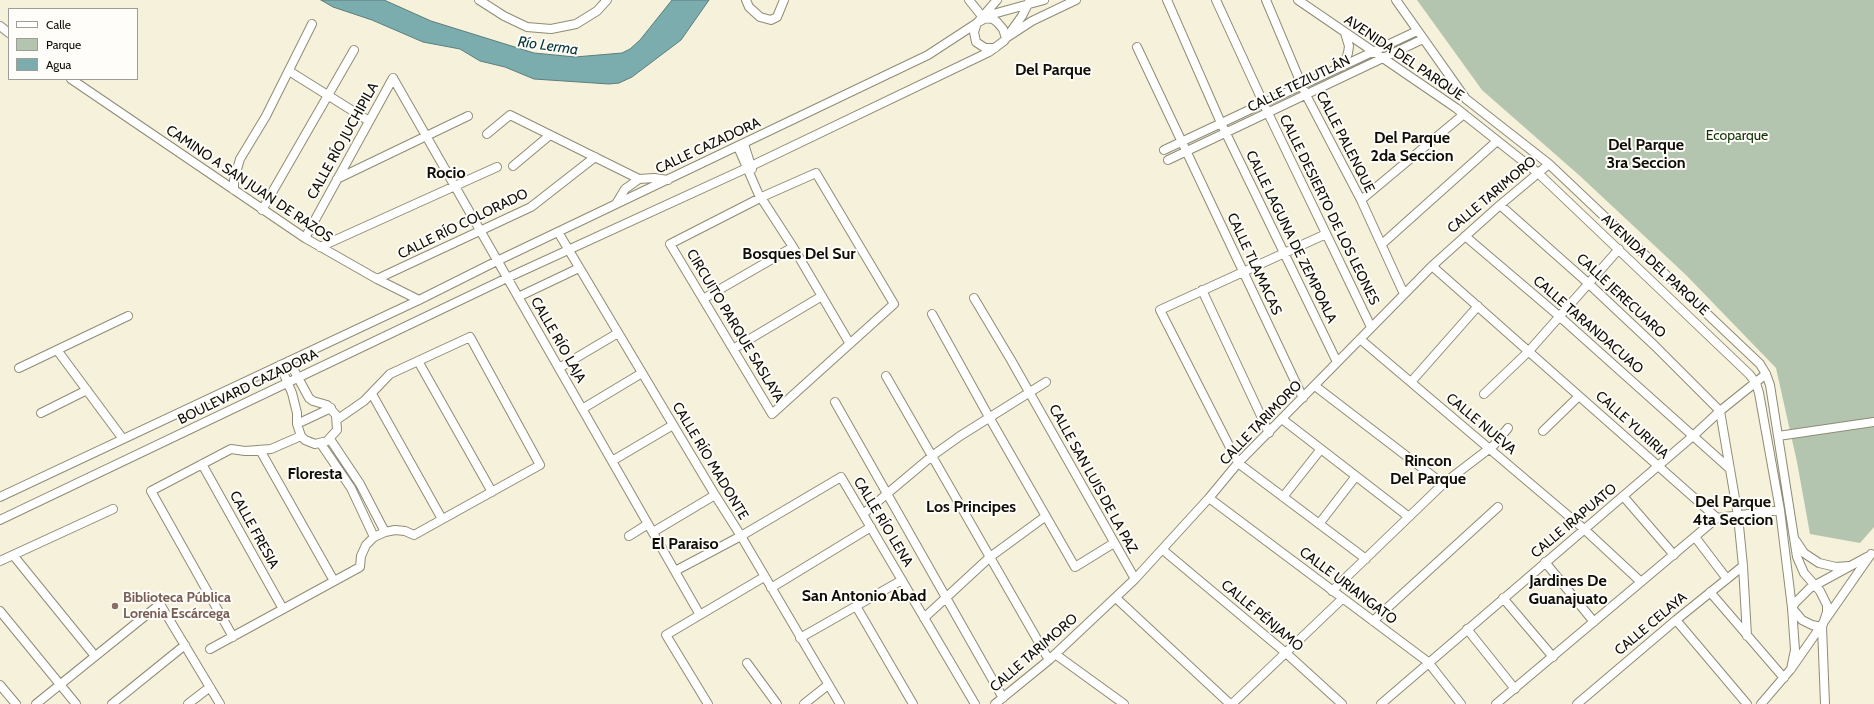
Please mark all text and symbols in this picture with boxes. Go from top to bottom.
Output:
legend [8,8,138,80]
street label: AVENIDA DEL PARQUE [1341,12,1467,104]
text: Calle [46,17,71,32]
water label: Río Lerma [517,33,579,59]
text: Parque [46,37,81,52]
street label: CALLE TEZIUTLÁN [1245,52,1353,116]
text: Agua [46,57,71,72]
district label: Del Parque [1015,60,1091,80]
street label: CALLE RÍO JUCHIPILA [304,80,382,202]
street label: CALLE PALENQUE [1312,88,1378,196]
street label: CALLE DESIERTO DE LOS LEONES [1275,112,1383,308]
street label: CALLE CAZADORA [653,114,763,178]
street label: CAMINO A SAN JUAN DE RAZOS [163,122,335,246]
district label: Del Parque 2da Seccion [1371,128,1453,166]
park label: Ecoparque [1706,128,1768,144]
district label: Del Parque 3ra Seccion [1606,135,1686,173]
street label: CALLE LAGUNA DE ZEMPOALA [1242,148,1340,326]
street label: CALLE TARIMORO [1444,153,1540,237]
district label: Rocio [426,163,466,183]
street label: CALLE RÍO COLORADO [395,185,531,263]
street label: CALLE TLAMACAS [1223,210,1285,318]
street label: AVENIDA DEL PARQUE [1598,211,1712,319]
district label: Bosques Del Sur [742,244,856,264]
street label: CIRCUITO PARQUE SASLAYA [683,246,787,406]
street label: CALLE JERECUARO [1573,250,1669,342]
street label: CALLE TARANDACUAO [1529,273,1647,377]
street label: CALLE RÍO LAJA [527,294,589,386]
street label: BOULEVARD CAZADORA [175,346,321,428]
street label: CALLE TARIMORO [1216,377,1306,469]
street label: CALLE YURIRIA [1592,388,1672,462]
street label: CALLE NUEVA [1443,390,1519,458]
street label: CALLE RÍO MADONTE [668,399,752,523]
street label: CALLE SAN LUIS DE LA PAZ [1045,402,1141,556]
district label: Rincon Del Parque [1390,451,1466,489]
district label: Floresta [287,464,343,484]
street label: CALLE RÍO LENA [850,474,916,570]
street label: CALLE IRAPUATO [1528,480,1620,562]
street label: CALLE FRESIA [226,488,282,572]
district label: Del Parque 4ta Seccion [1693,492,1773,530]
district label: Los Principes [926,497,1016,517]
district label: El Paraiso [651,534,719,554]
street label: CALLE URIANGATO [1296,544,1400,628]
district label: Jardines De Guanajuato [1528,571,1608,609]
street label: CALLE PÉNJAMO [1218,577,1306,655]
district label: San Antonio Abad [802,586,926,606]
street label: CALLE CELAYA [1612,589,1690,659]
place label: Biblioteca Pública Lorenia Escárcega [123,590,231,622]
marker: Biblioteca Pública Lorenia Escárcega [110,601,120,611]
street label: CALLE TARIMORO [987,610,1081,696]

